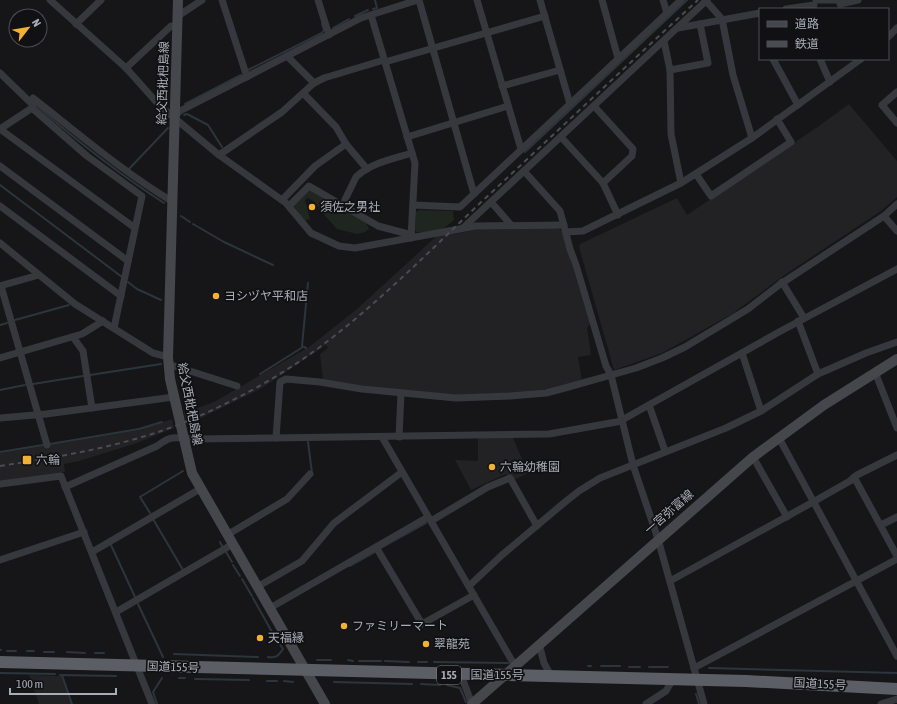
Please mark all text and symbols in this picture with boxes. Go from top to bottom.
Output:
north arrow [8,8,48,48]
legend [759,8,889,60]
text: N [30,17,43,29]
text: 道路 [795,17,819,31]
text: 鉄道 [795,37,819,51]
street label: 給父西枇杷島線 [155,41,171,125]
place label: 須佐之男社 [320,200,380,214]
marker: 須佐之男社 [307,202,317,212]
place label: ヨシヅヤ平和店 [224,289,308,303]
marker: ヨシヅヤ平和店 [211,291,221,301]
street label: 給父西枇杷島線 [175,361,205,447]
place label: 六輪 [36,453,60,467]
marker: 六輪 [21,454,33,466]
place label: 六輪幼稚園 [500,460,560,474]
marker: 六輪幼稚園 [487,462,497,472]
street label: 一宮弥富線 [642,487,696,537]
place label: ファミリーマート [352,619,448,633]
marker: ファミリーマート [339,621,349,631]
place label: 天福縁 [268,631,304,645]
marker: 天福縁 [255,633,265,643]
place label: 翠龍苑 [434,637,470,651]
marker: 翠龍苑 [421,639,431,649]
street label: 国道155号 [146,659,200,675]
road number: 155 [437,666,461,684]
street label: 国道155号 [471,668,523,682]
scale bar [10,670,116,696]
street label: 国道155号 [793,676,847,692]
text: 100 m [16,677,43,691]

